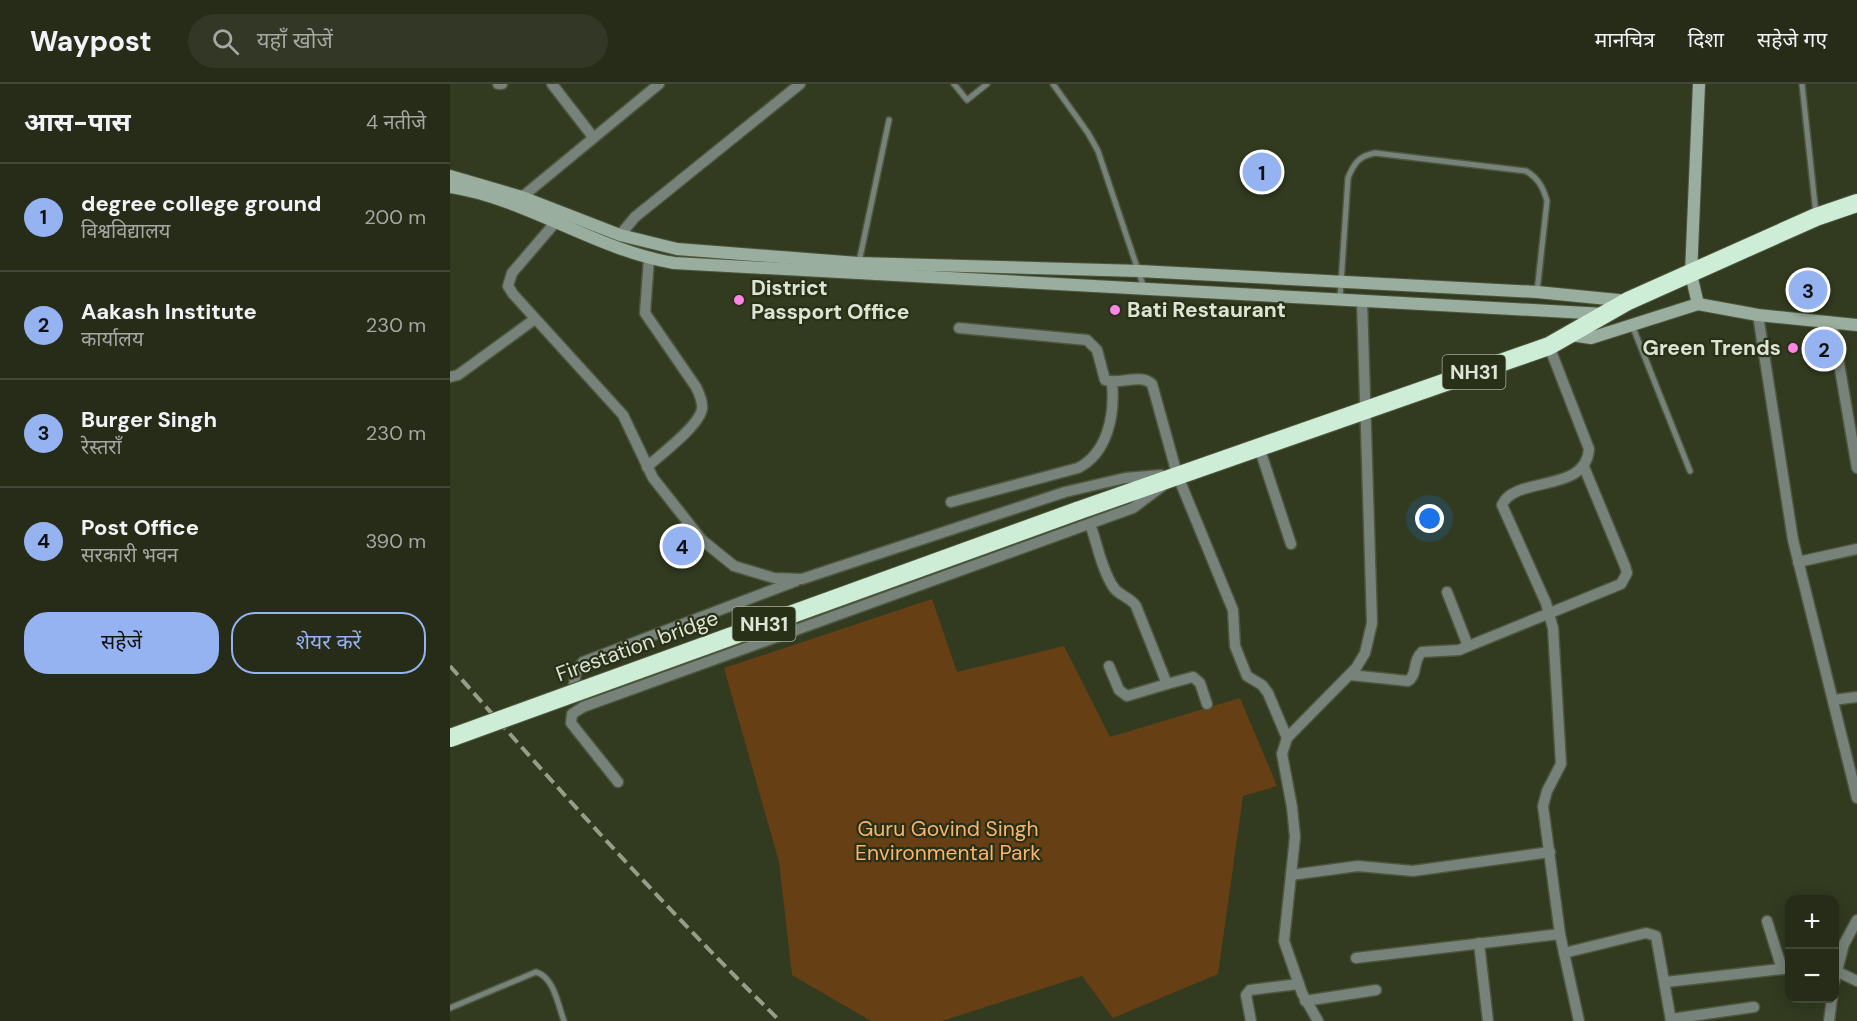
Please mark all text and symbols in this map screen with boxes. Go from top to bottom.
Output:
search box [188,14,608,68]
text: Waypost [30,23,152,60]
icon: search [209,25,242,58]
text: यहाँ खोजें [257,26,333,55]
text: मानचित्र [1595,26,1655,54]
text: दिशा [1688,26,1724,54]
text: सहेजे गए [1757,26,1827,54]
text: आस-पास [24,105,131,139]
text: 4 नतीजे [366,109,426,135]
pin: 1 [1242,150,1282,194]
text: degree college ground [81,189,321,218]
text: 1 [40,204,47,230]
text: 200 m [364,204,426,230]
text: विश्वविद्यालय [81,218,170,244]
pin: 3 [1788,268,1828,312]
place label: District Passport Office [751,274,910,326]
marker: District Passport Office [732,293,746,307]
place label: Bati Restaurant [1127,296,1286,324]
text: Aakash Institute [81,297,257,326]
marker: Bati Restaurant [1108,303,1122,317]
text: 2 [38,312,49,338]
text: 230 m [366,312,426,338]
text: कार्यालय [81,326,143,352]
pin: 2 [1804,326,1844,372]
place label: Green Trends [1643,334,1781,362]
marker: Green Trends [1786,341,1800,355]
road number: NH31 [1442,355,1506,389]
text: Burger Singh [81,405,217,434]
text: 3 [37,420,50,446]
text: 230 m [366,420,426,446]
text: रेस्तराँ [81,434,122,460]
your location [1415,504,1444,533]
text: Post Office [81,513,199,542]
pin: 4 [662,524,702,568]
text: 4 [37,528,50,554]
text: 390 m [365,528,426,554]
text: सरकारी भवन [81,542,178,568]
street label: Firestation bridge [552,604,722,688]
road number: NH31 [732,607,796,641]
button: सहेजें [24,612,219,674]
button: शेयर करें [231,612,426,674]
park label: Guru Govind Singh Environmental Park [855,815,1041,867]
map controls [1785,895,1839,1003]
button: + [1785,895,1839,949]
button: − [1785,949,1839,1003]

